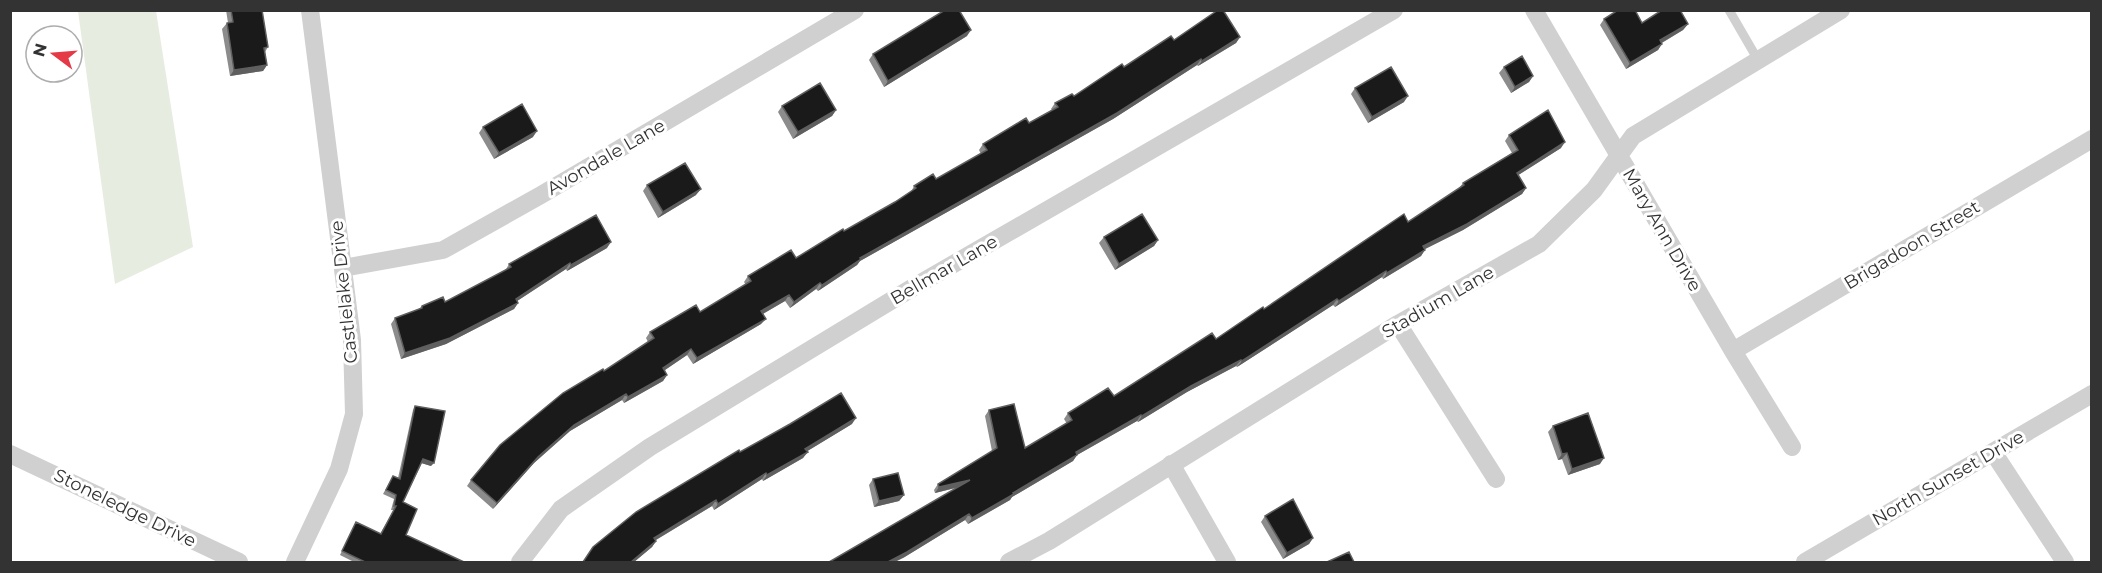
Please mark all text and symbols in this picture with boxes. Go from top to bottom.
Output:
north arrow [24,24,84,84]
text: N [29,41,51,59]
street label: Avondale Lane [543,114,669,200]
street label: Mary Ann Drive [1618,165,1706,296]
street label: Brigadoon Street [1840,196,1984,294]
street label: Castlelake Drive [326,219,362,365]
street label: Bellmar Lane [887,230,1002,310]
street label: Stadium Lane [1378,261,1498,343]
street label: North Sunset Drive [1868,425,2028,530]
street label: Stoneledge Drive [50,464,200,552]

